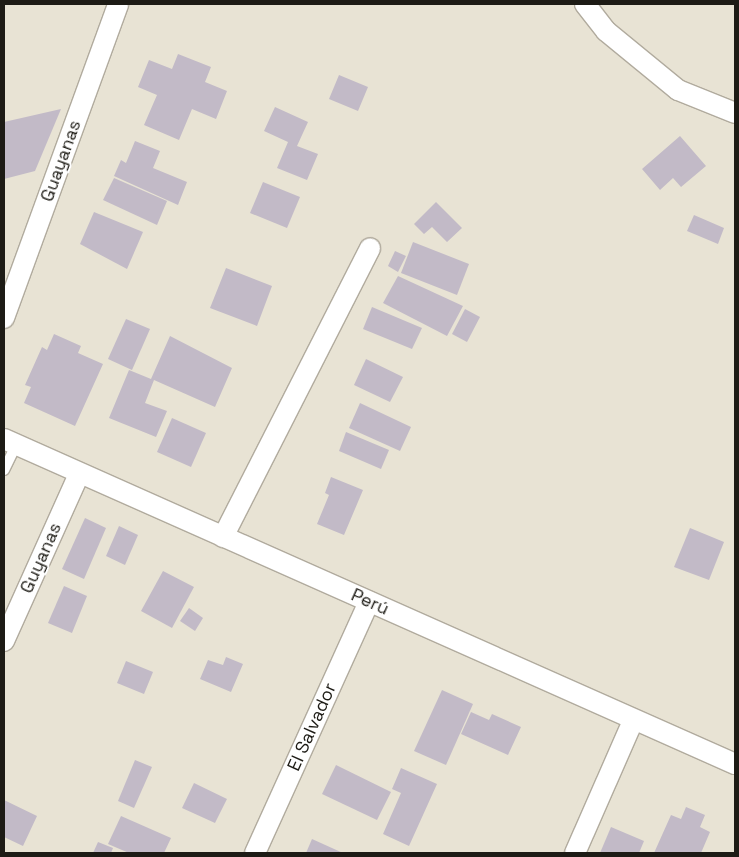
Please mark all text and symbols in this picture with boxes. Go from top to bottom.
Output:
street label: Guayanas [36,117,86,205]
street label: Guyanas [16,519,66,597]
street label: Perú [348,584,392,620]
street label: El Salvador [283,680,341,774]

